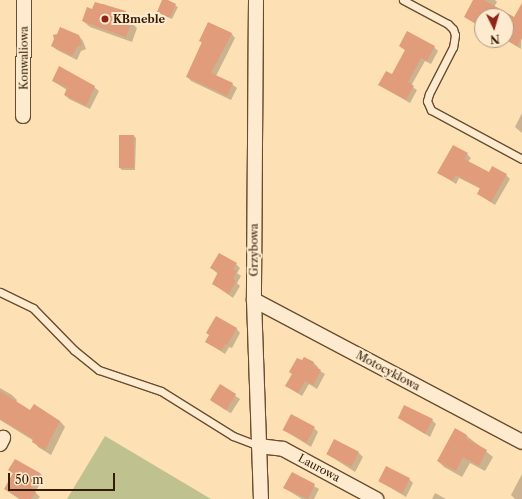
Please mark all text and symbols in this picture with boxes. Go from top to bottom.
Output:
north arrow [474,8,514,48]
place label: KBmeble [113,12,165,26]
marker: KBmeble [100,14,110,24]
street label: Konwaliowa [17,26,31,90]
text: N [490,32,500,46]
street label: Grzybowa [247,224,261,276]
street label: Motocyklowa [354,349,422,393]
street label: Laurowa [296,452,342,484]
scale bar [10,465,117,491]
text: 50 m [15,472,44,487]

